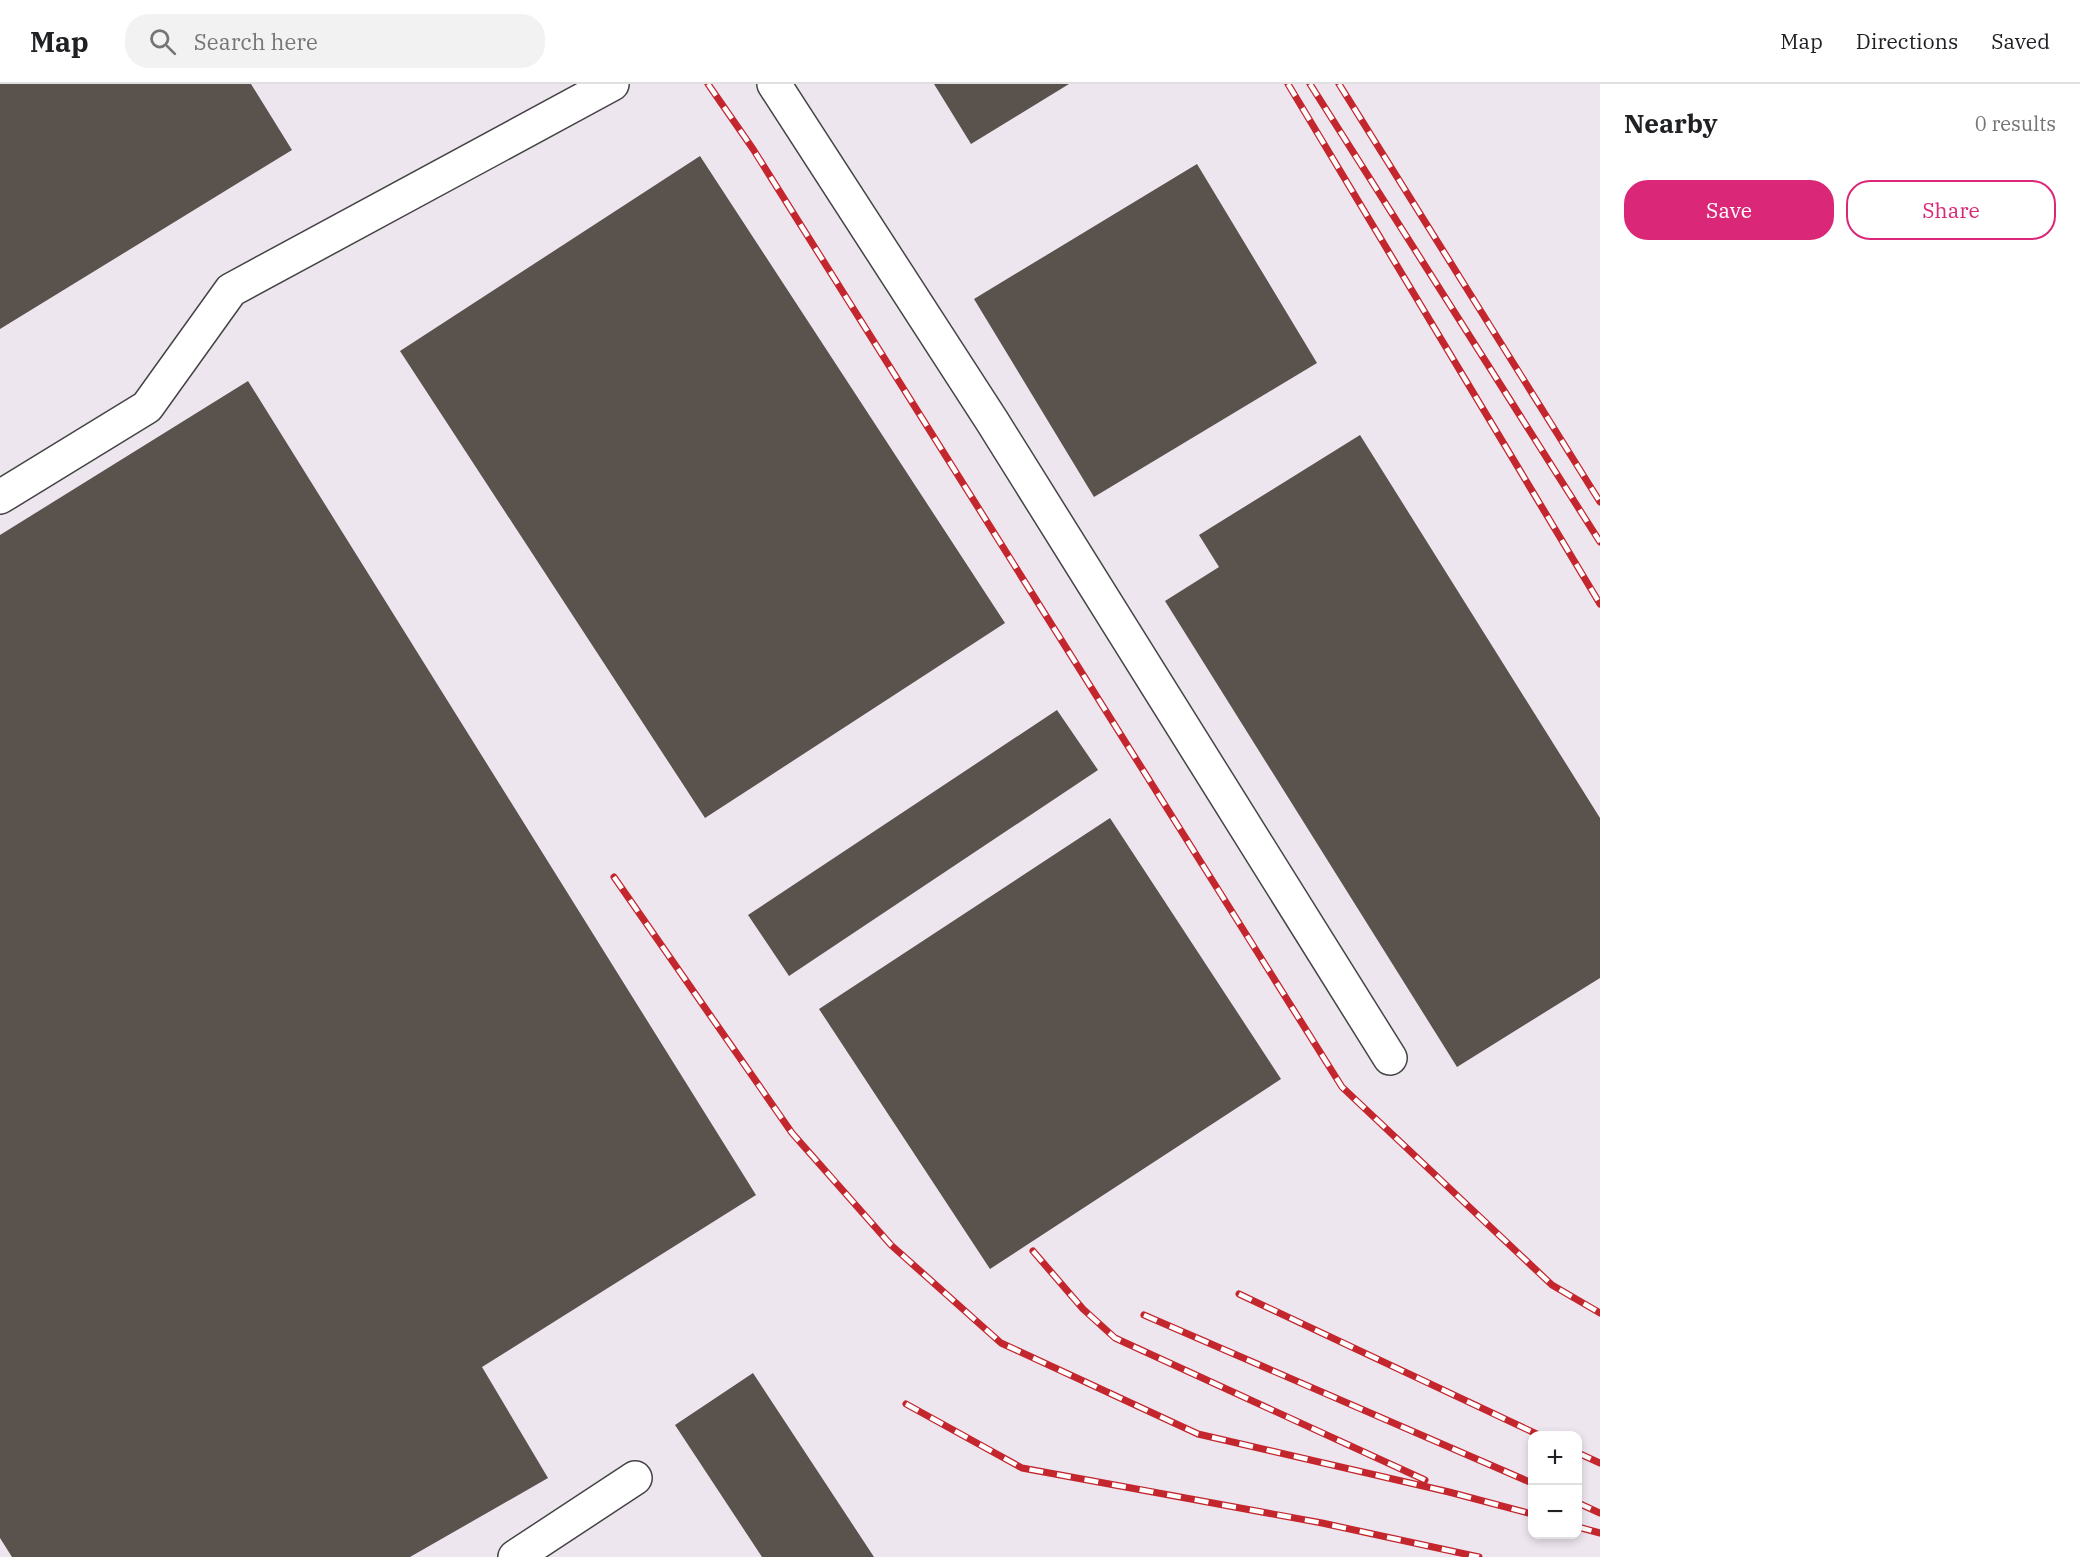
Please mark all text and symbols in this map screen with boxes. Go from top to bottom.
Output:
search box [125,14,545,68]
text: Map [30,23,89,60]
icon: search [146,25,179,58]
text: Search here [194,27,318,56]
text: Map [1780,27,1823,55]
text: Directions [1856,27,1958,55]
text: Saved [1991,27,2050,55]
text: Nearby [1624,106,1718,140]
text: 0 results [1975,110,2056,137]
button: Save [1624,180,1834,240]
button: Share [1846,180,2056,240]
map controls [1528,1431,1582,1539]
button: + [1528,1431,1582,1485]
button: − [1528,1485,1582,1539]

